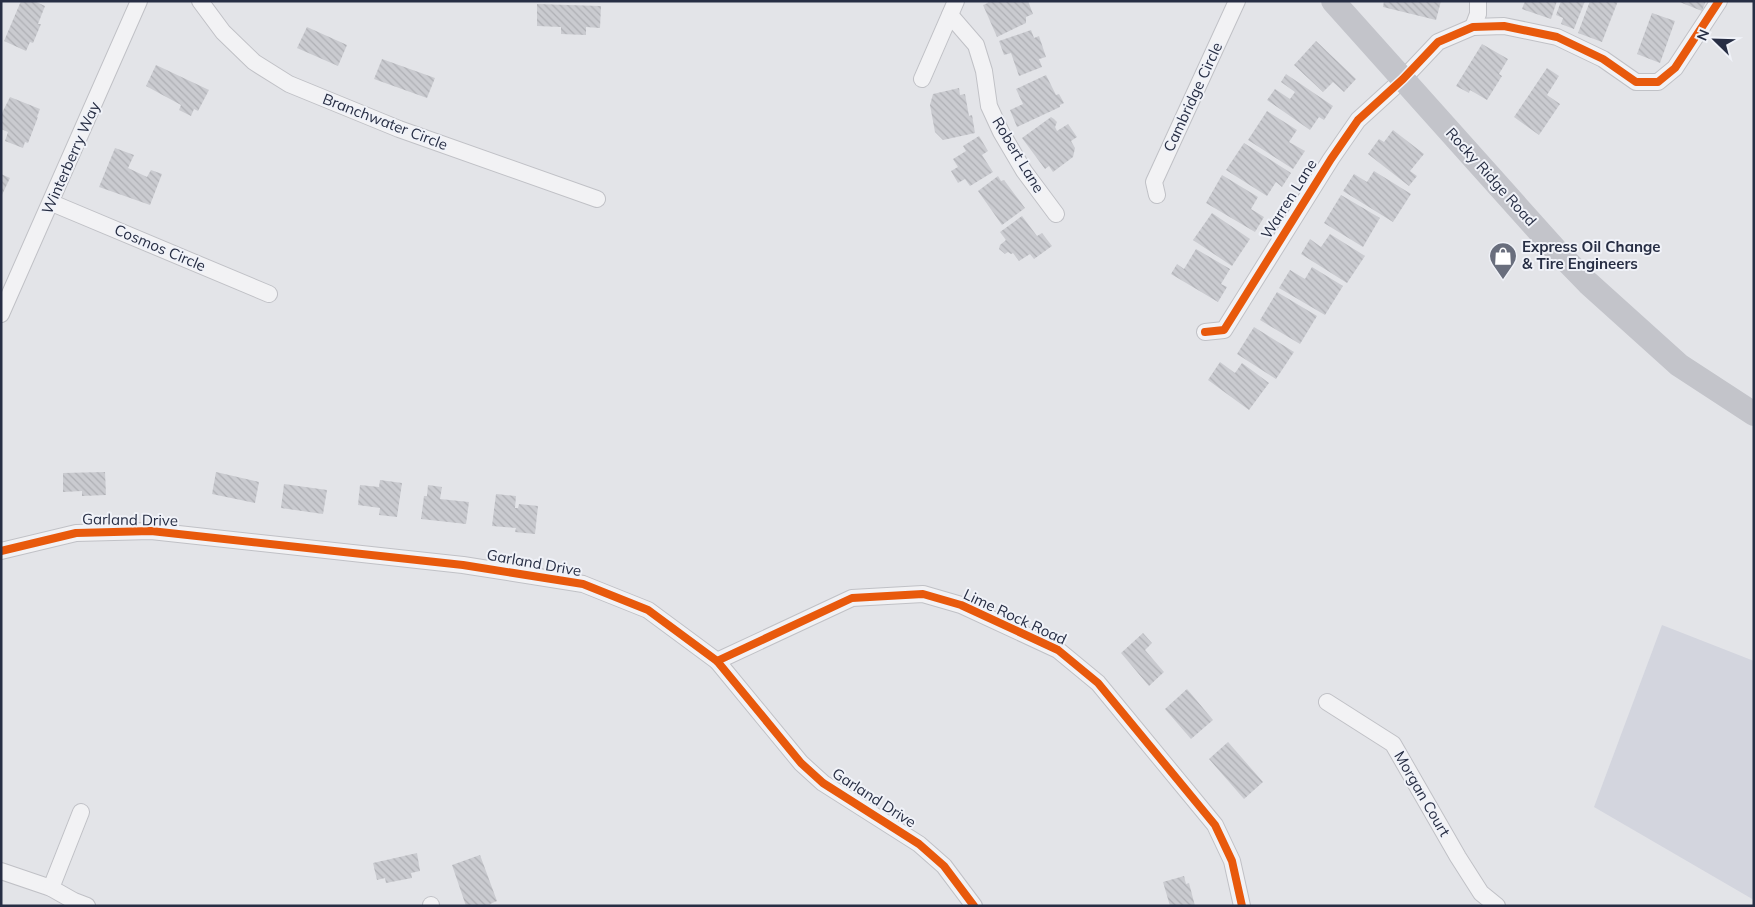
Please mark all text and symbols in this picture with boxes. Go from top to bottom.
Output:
north arrow [1690,15,1740,65]
text: N [1693,27,1713,43]
street label: Cambridge Circle [1159,39,1226,155]
street label: Branchwater Circle [320,89,450,154]
street label: Winterberry Way [37,99,104,217]
street label: Robert Lane [988,113,1048,196]
street label: Rocky Ridge Road [1442,123,1541,230]
street label: Warren Lane [1257,155,1321,242]
street label: Cosmos Circle [112,220,209,275]
place label: Express Oil Change & Tire Engineers [1522,237,1661,273]
shop icon: Express Oil Change & Tire Engineers [1488,241,1518,280]
street label: Garland Drive [82,509,178,530]
street label: Garland Drive [485,545,583,580]
street label: Lime Rock Road [961,584,1070,649]
street label: Morgan Court [1390,748,1455,840]
street label: Garland Drive [829,763,920,832]

